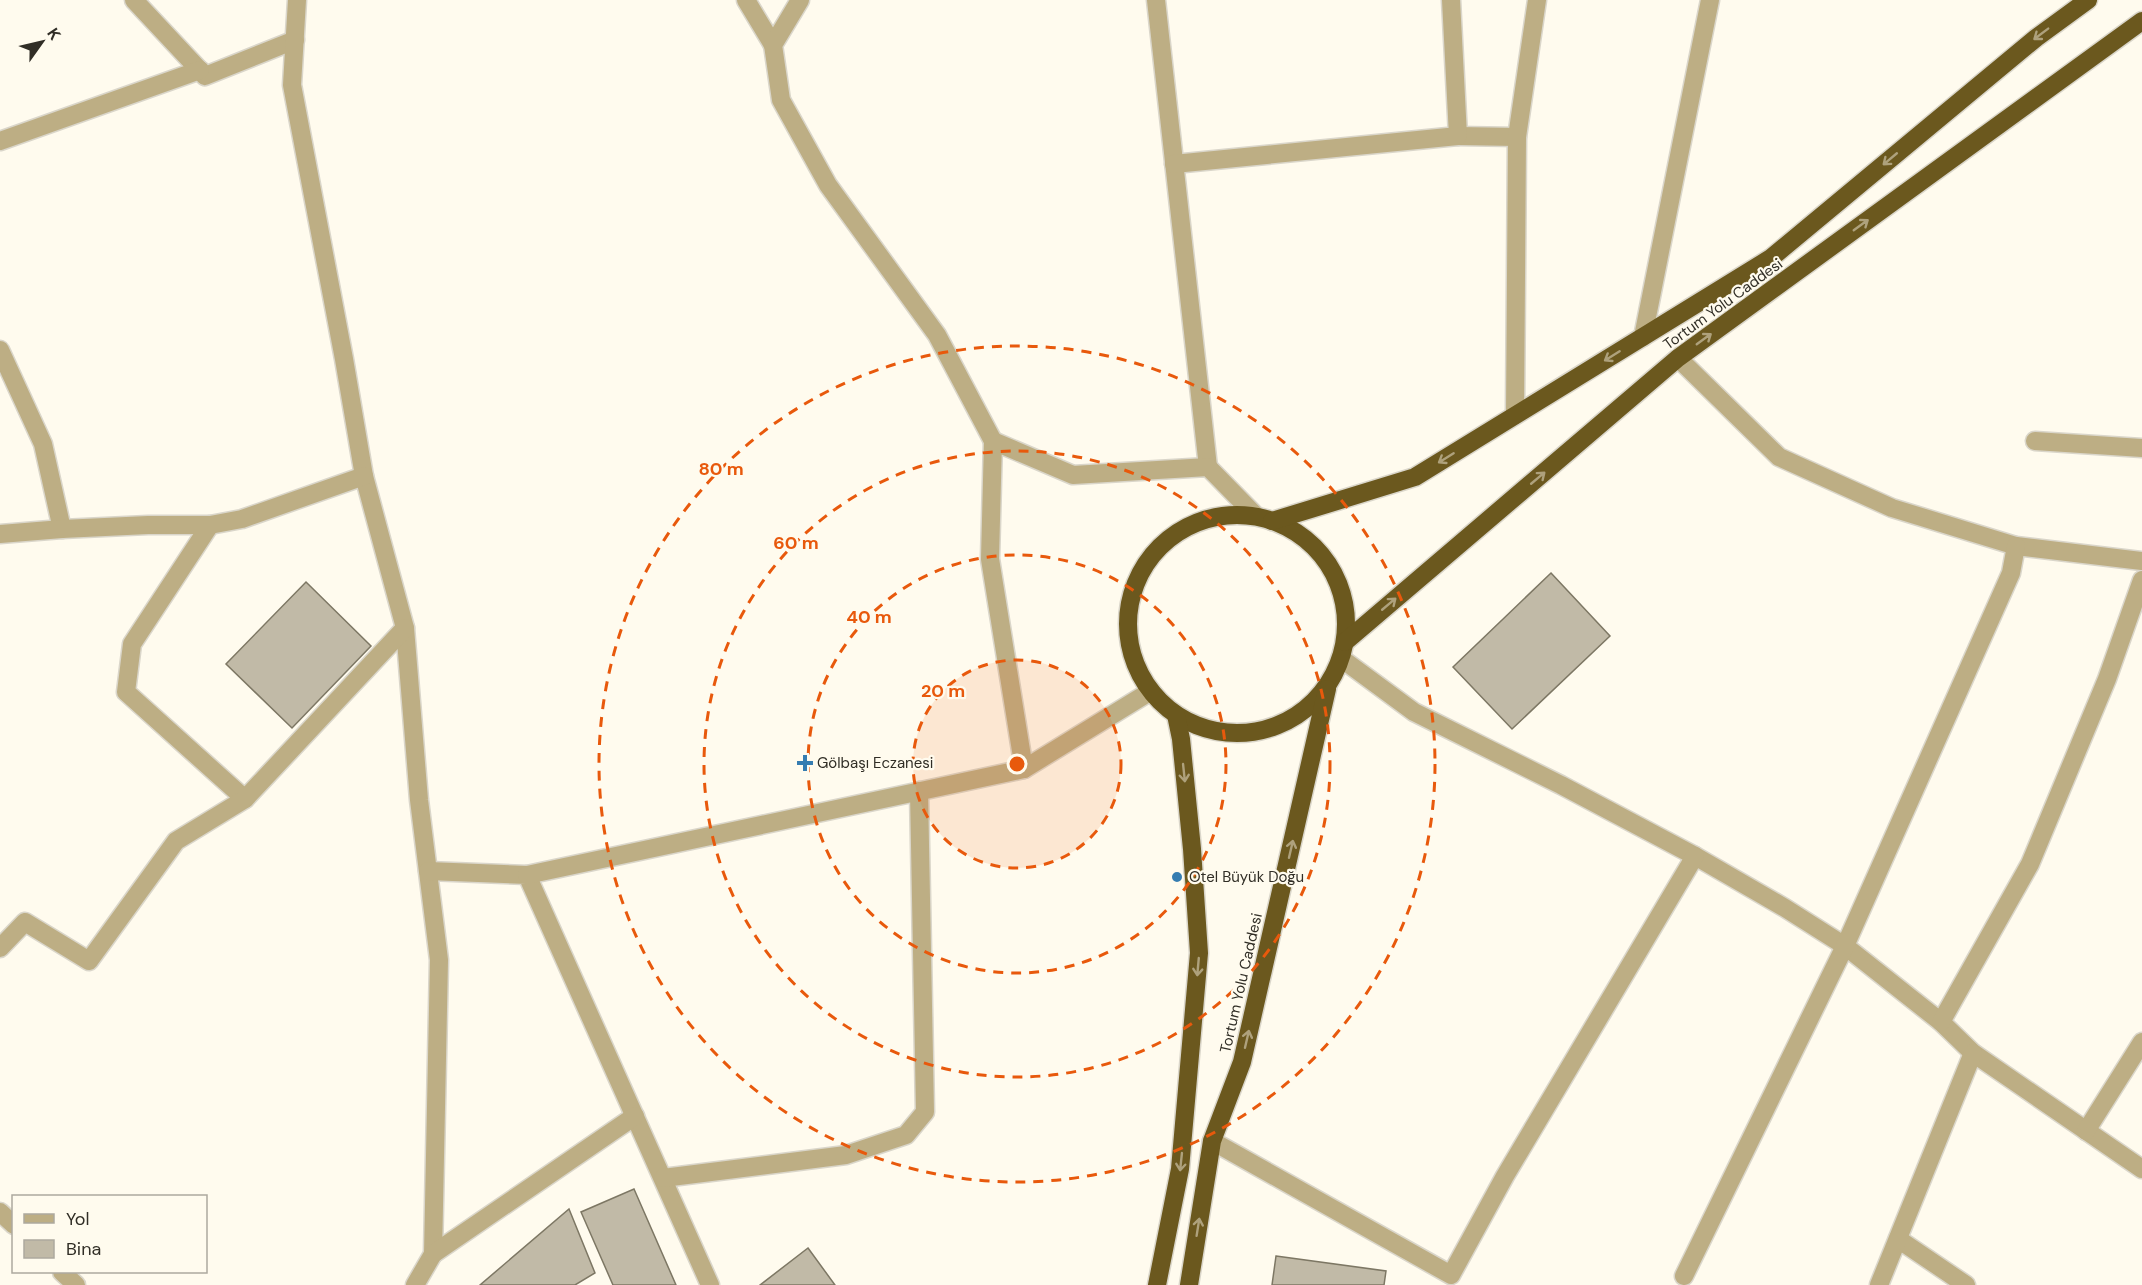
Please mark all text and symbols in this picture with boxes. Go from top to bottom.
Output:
north arrow [12,12,72,72]
text: K [42,24,66,45]
one-way arrow [2033,28,2049,41]
one-way arrow [1882,152,1898,165]
one-way arrow [1853,219,1869,231]
street label: Tortum Yolu Caddesi [1659,254,1787,354]
one-way arrow [1695,333,1711,346]
one-way arrow [1604,350,1621,362]
one-way arrow [1438,452,1455,464]
text: 80 m [698,457,744,481]
one-way arrow [1530,471,1546,484]
text: 60 m [773,531,819,555]
one-way arrow [1381,597,1396,611]
text: 40 m [846,605,892,629]
text: 20 m [921,679,965,703]
place label: Gölbaşı Eczanesi [817,753,933,773]
centre of rings [1007,754,1027,774]
marker: Gölbaşı Eczanesi [798,756,812,770]
one-way arrow [1179,763,1190,782]
one-way arrow [1285,840,1297,859]
place label: Otel Büyük Doğu [1189,867,1304,887]
marker: Otel Büyük Doğu [1170,870,1184,884]
street label: Tortum Yolu Caddesi [1215,911,1267,1055]
one-way arrow [1192,957,1203,977]
one-way arrow [1242,1030,1253,1050]
one-way arrow [1175,1151,1186,1171]
legend [12,1195,207,1273]
text: Yol [66,1207,90,1231]
one-way arrow [1193,1218,1204,1238]
text: Bina [66,1237,101,1261]

